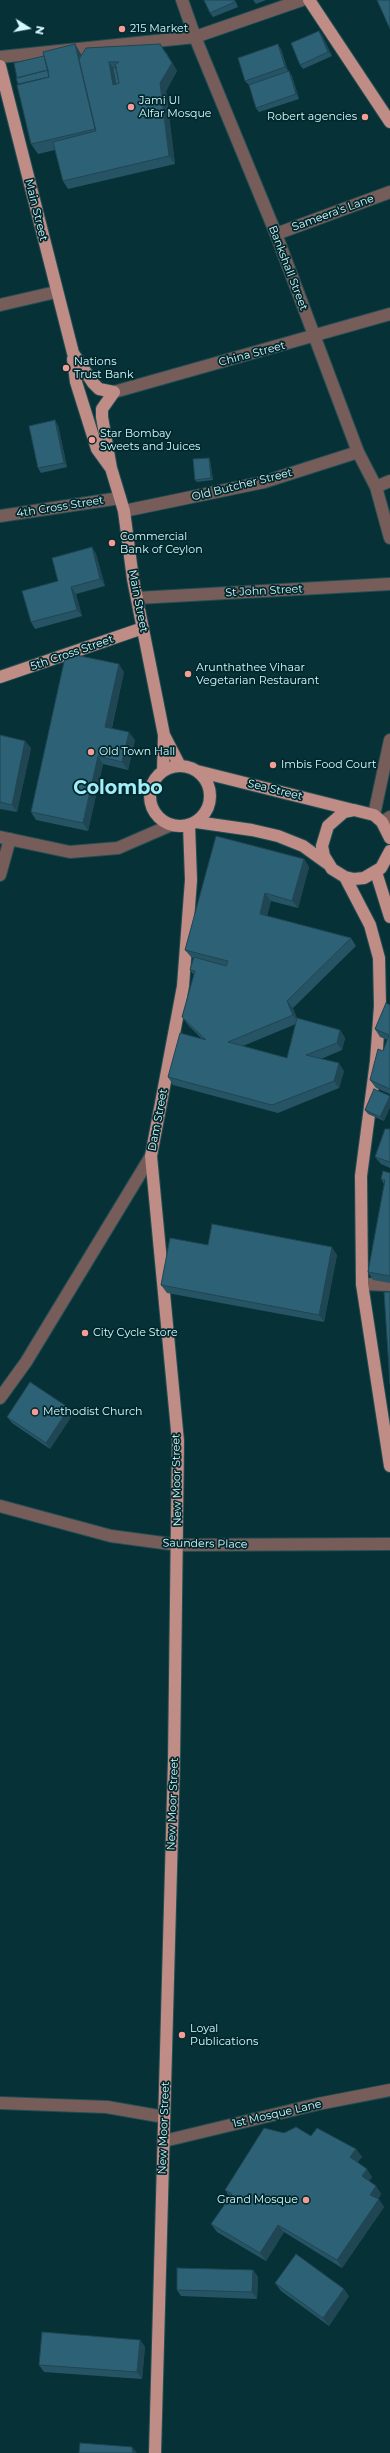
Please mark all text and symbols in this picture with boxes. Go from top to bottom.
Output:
north arrow [8,8,48,48]
place label: 215 Market [130,22,188,36]
marker: 215 Market [117,24,127,34]
text: N [32,25,48,36]
place label: Jami Ul Alfar Mosque [139,94,212,120]
marker: Jami Ul Alfar Mosque [126,102,136,112]
place label: Robert agencies [267,110,357,124]
marker: Robert agencies [360,112,370,122]
street label: Main Street [22,178,50,242]
street label: Sameera's Lane [290,192,376,234]
street label: Bankshall Street [266,224,310,312]
street label: China Street [217,339,287,369]
place label: Nations Trust Bank [74,355,133,381]
marker: Nations Trust Bank [61,363,71,373]
place label: Star Bombay Sweets and Juices [100,427,200,453]
marker: Star Bombay Sweets and Juices [87,435,97,445]
street label: Old Butcher Street [190,466,294,504]
street label: 4th Cross Street [16,494,104,520]
place label: Commercial Bank of Ceylon [120,530,203,556]
marker: Commercial Bank of Ceylon [107,538,117,548]
street label: Main Street [125,569,151,633]
street label: St John Street [225,582,303,600]
street label: 5th Cross Street [29,633,115,673]
place label: Arunthathee Vihaar Vegetarian Restaurant [196,661,319,687]
marker: Arunthathee Vihaar Vegetarian Restaurant [183,669,193,679]
place label: Old Town Hall [99,745,175,759]
marker: Old Town Hall [86,747,96,757]
place label: Imbis Food Court [281,758,376,772]
marker: Imbis Food Court [268,760,278,770]
district label: Colombo [73,777,163,799]
street label: Sea Street [246,777,304,803]
street label: Dam Street [145,1088,171,1152]
place label: City Cycle Store [93,1326,178,1340]
marker: City Cycle Store [80,1328,90,1338]
place label: Methodist Church [43,1405,143,1419]
marker: Methodist Church [30,1407,40,1417]
street label: New Moor Street [170,1433,184,1527]
street label: Saunders Place [162,1537,248,1551]
street label: New Moor Street [165,1757,181,1851]
place label: Loyal Publications [190,2022,258,2048]
marker: Loyal Publications [177,2030,187,2040]
street label: New Moor Street [156,2081,172,2175]
street label: 1st Mosque Lane [231,2097,323,2131]
place label: Grand Mosque [217,2193,298,2207]
marker: Grand Mosque [301,2195,311,2205]

